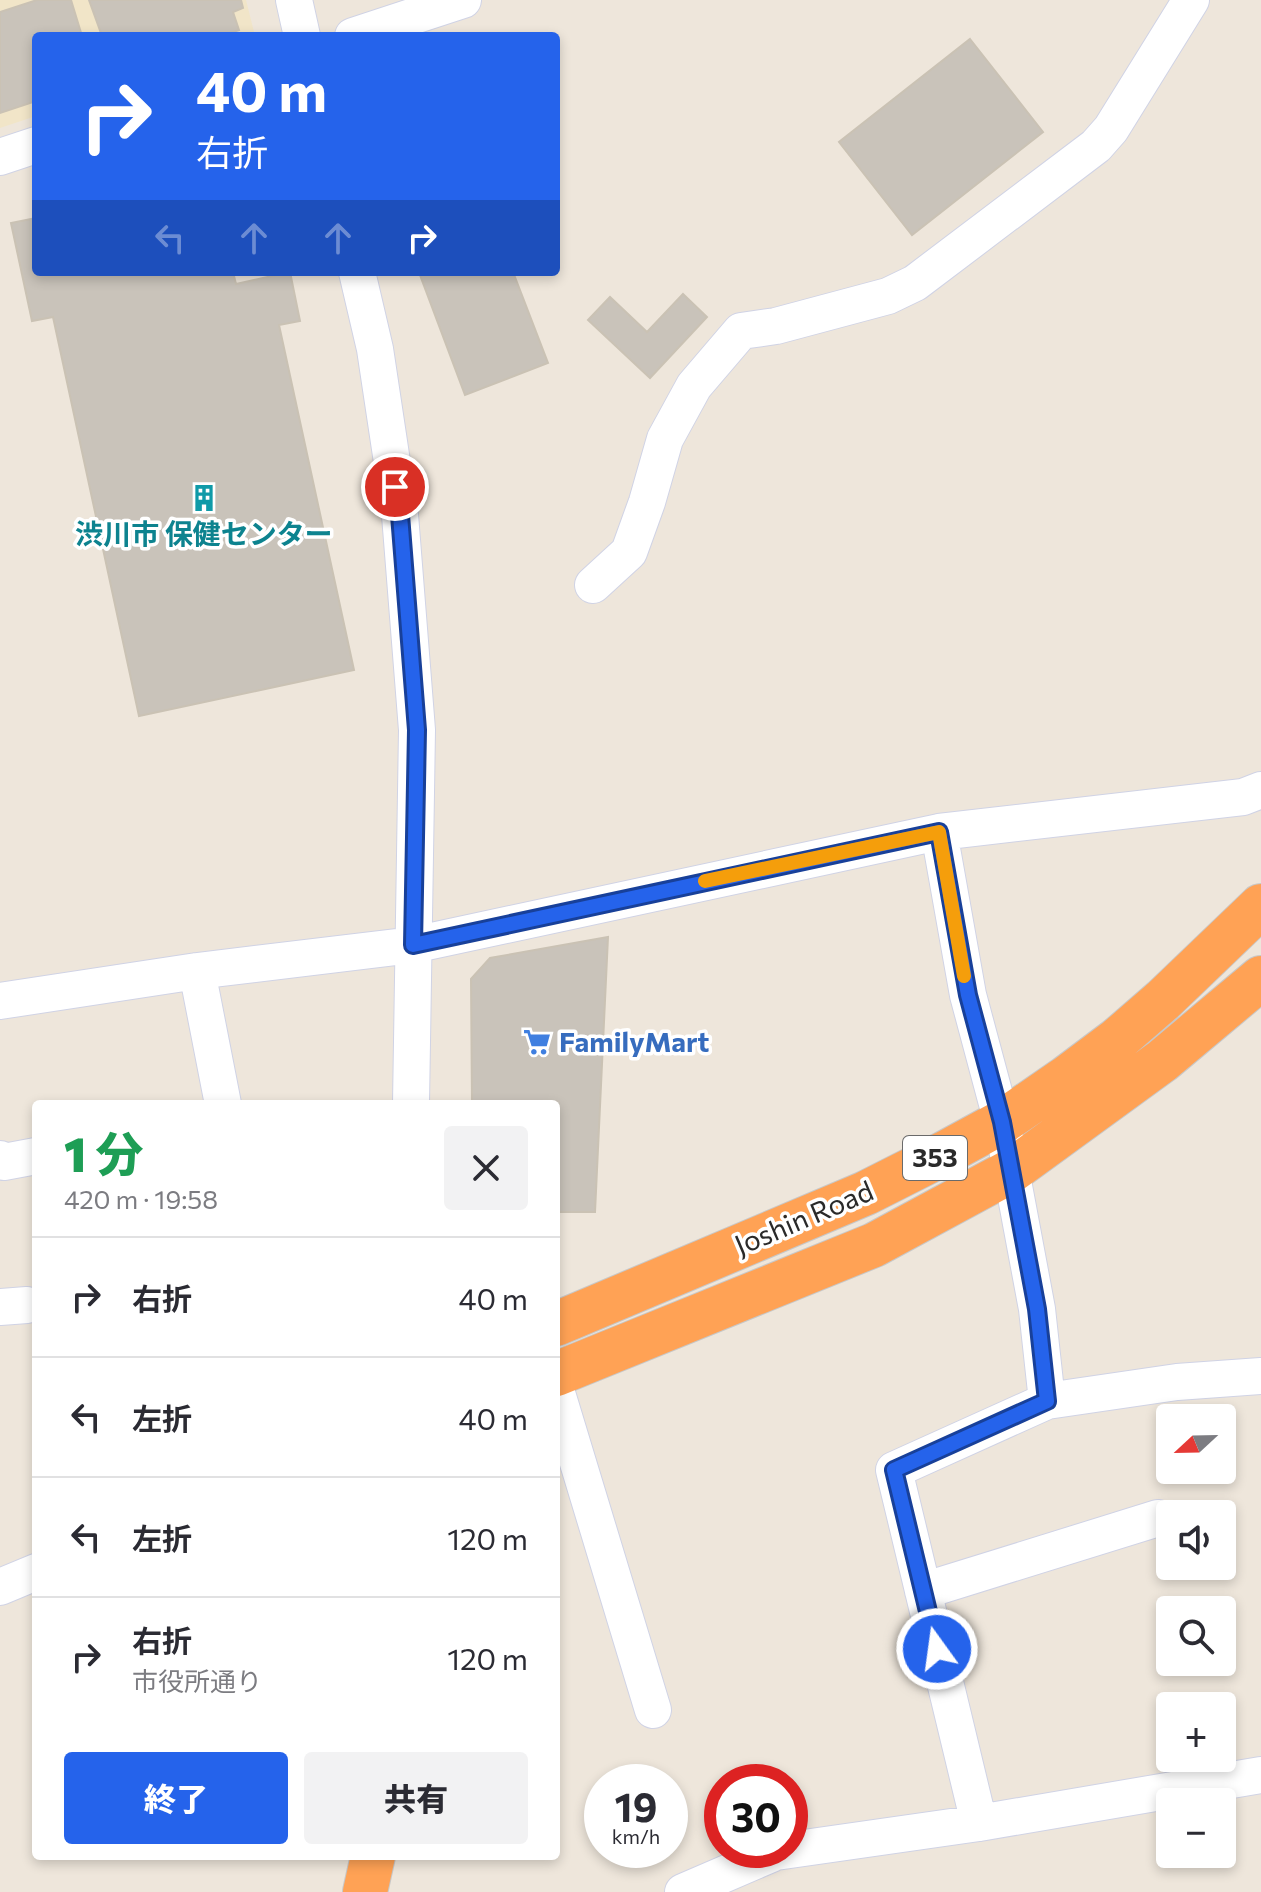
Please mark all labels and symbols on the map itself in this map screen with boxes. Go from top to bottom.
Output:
pin [361,453,429,521]
building icon: 渋川市 保健センター [189,483,219,513]
place label: 渋川市 保健センター [75,516,333,550]
place label: FamilyMart [559,1024,710,1058]
supermarket icon: FamilyMart [522,1027,552,1057]
road number: 353 [903,1136,967,1180]
street label: Joshin Road [729,1173,878,1262]
north arrow [1156,1404,1236,1484]
position arrow [895,1607,979,1691]
speed limit sign: 30 [704,1764,808,1868]

